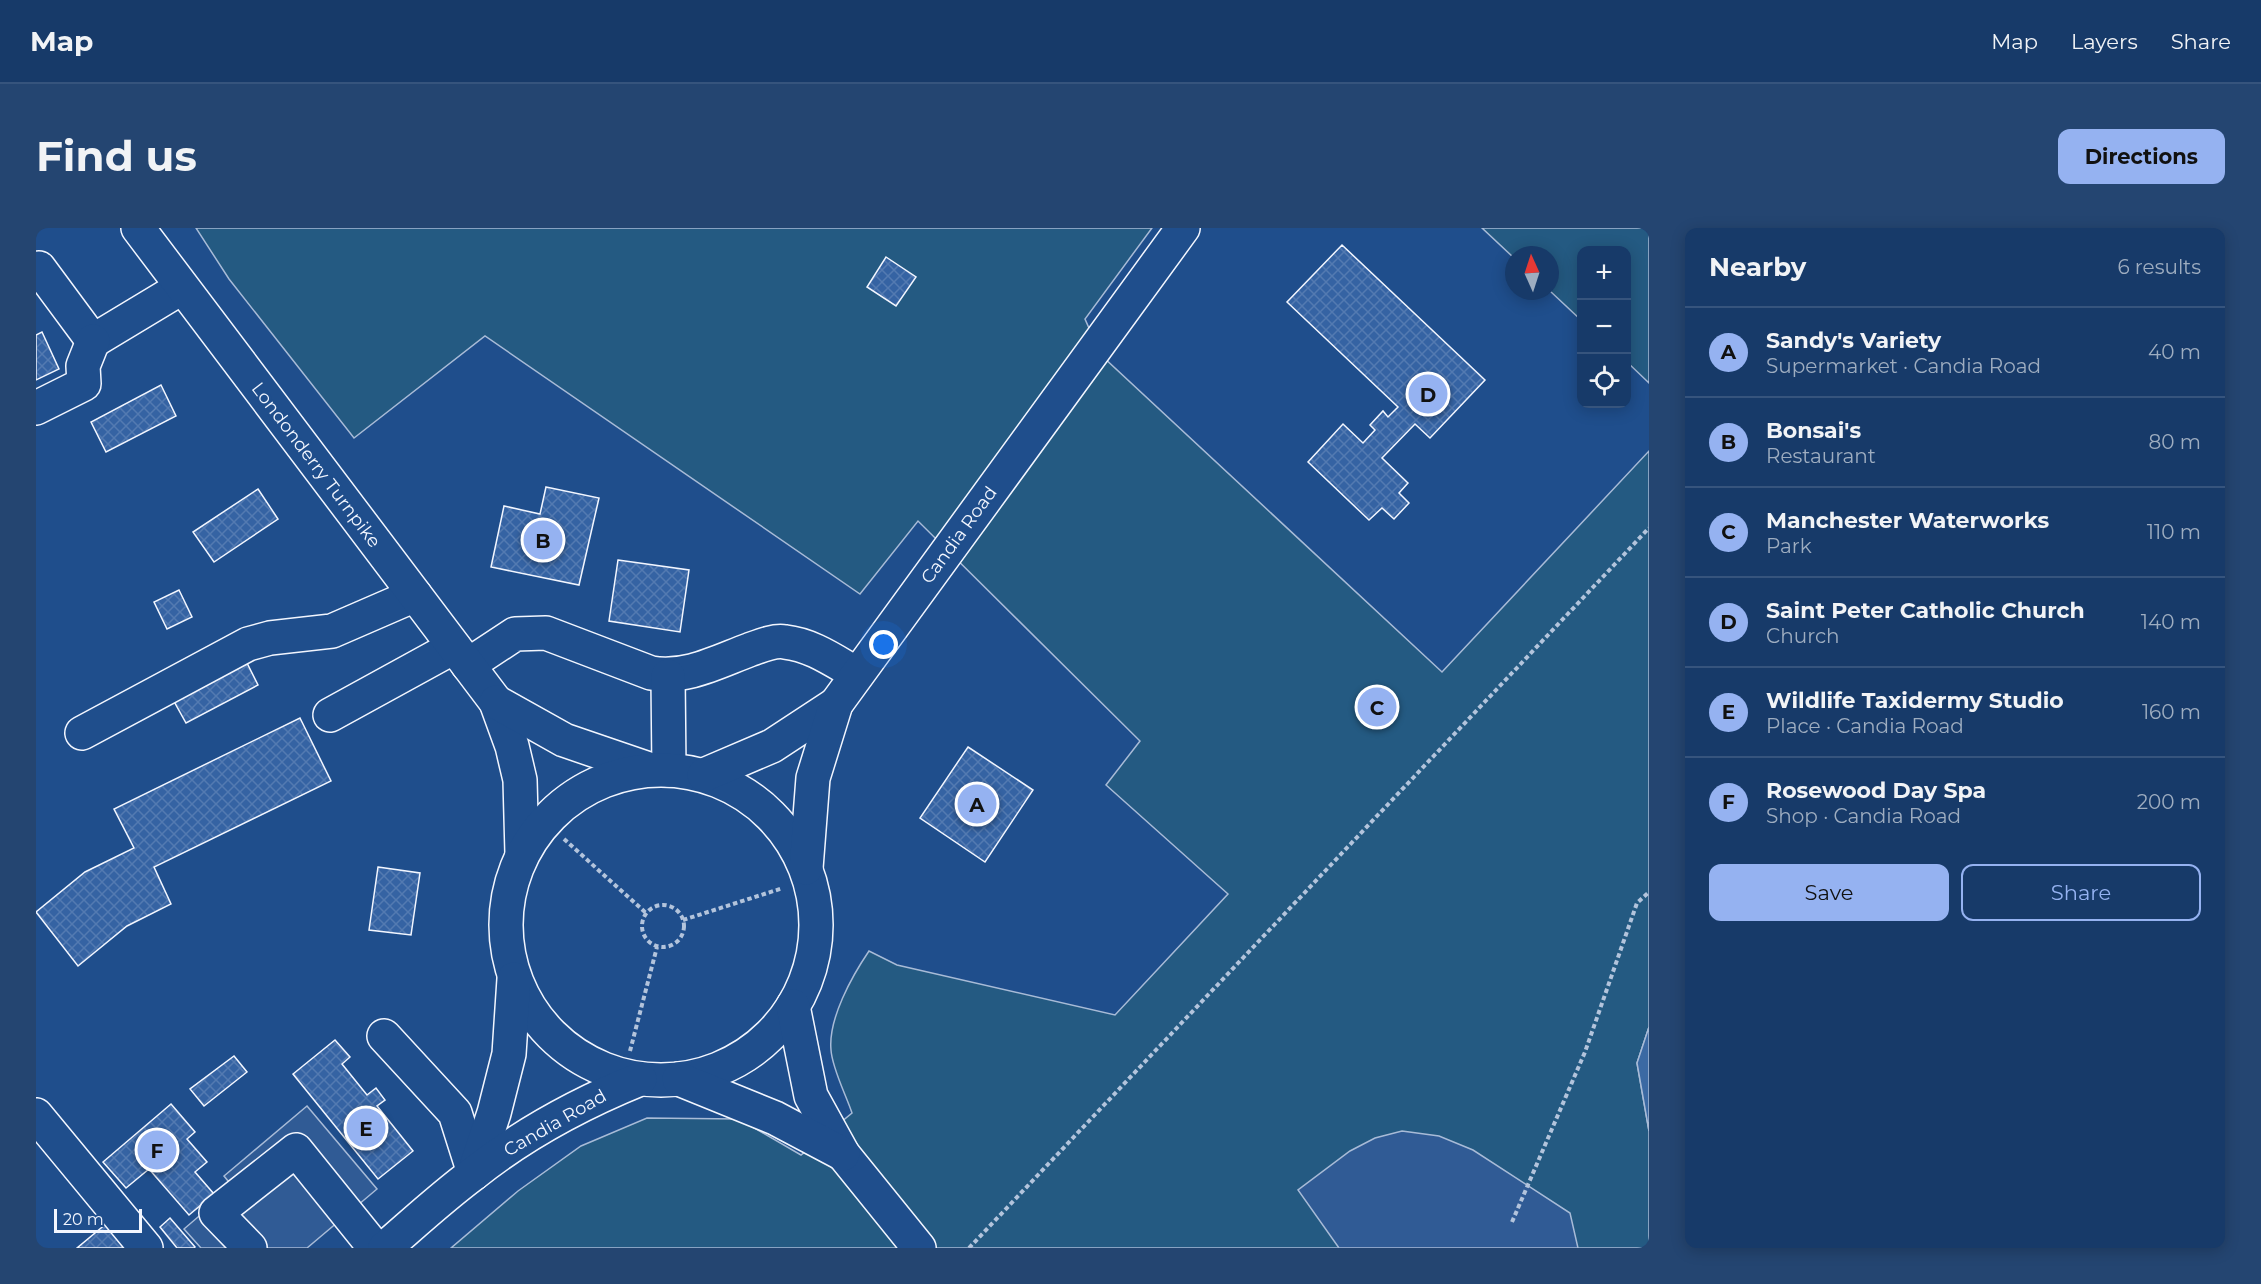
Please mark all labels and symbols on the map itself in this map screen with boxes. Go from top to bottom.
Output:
north arrow [1505,246,1559,300]
pin: D [1408,372,1448,416]
street label: Londonderry Turnpike [247,378,385,552]
street label: Candia Road [916,482,1002,588]
pin: B [524,518,562,562]
your location [869,630,898,659]
pin: C [1358,684,1396,730]
pin: A [958,782,996,826]
street label: Candia Road [500,1085,610,1161]
pin: E [346,1106,386,1150]
pin: F [138,1128,176,1172]
scale bar [54,1206,142,1234]

